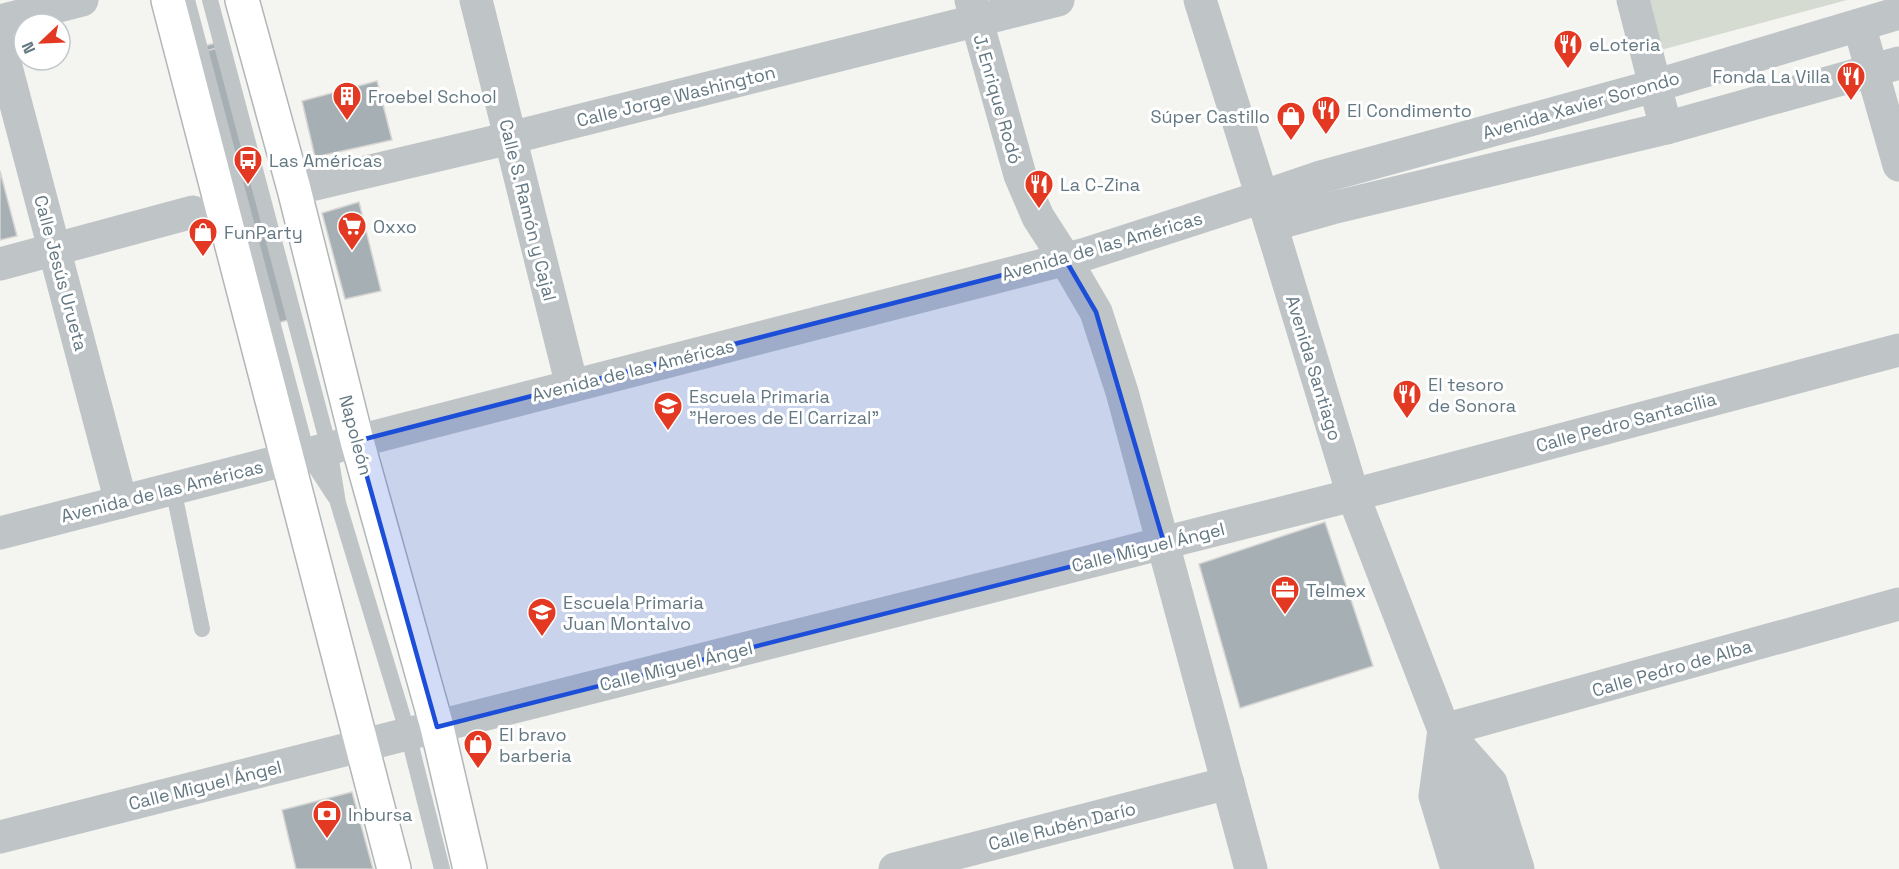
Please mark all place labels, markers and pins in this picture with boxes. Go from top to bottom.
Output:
restaurant icon: eLoteria [1552,28,1584,70]
place label: eLoteria [1589,33,1660,56]
restaurant icon: Fonda La Villa [1835,60,1867,102]
place label: Fonda La Villa [1712,65,1830,88]
building icon: Froebel School [331,80,363,122]
place label: Froebel School [368,85,497,108]
restaurant icon: El Condimento [1310,94,1342,136]
place label: El Condimento [1347,99,1472,122]
shop icon: Súper Castillo [1275,100,1307,142]
place label: Súper Castillo [1151,105,1270,128]
bus stop icon: Las Américas [232,144,264,186]
place label: Las Américas [269,149,382,172]
restaurant icon: La C-Zina [1023,168,1055,210]
place label: La C-Zina [1060,173,1140,196]
supermarket icon: Oxxo [336,210,368,252]
place label: Oxxo [373,215,417,238]
shop icon: FunParty [187,216,219,258]
place label: FunParty [224,221,303,244]
place label: El tesoro de Sonora [1428,373,1516,417]
restaurant icon: El tesoro de Sonora [1391,378,1423,420]
place label: Escuela Primaria "Heroes de El Carrizal" [689,385,879,429]
school or university icon: Escuela Primaria "Heroes de El Carrizal" [652,390,684,432]
office icon: Telmex [1269,574,1301,616]
place label: Telmex [1306,579,1366,602]
place label: Escuela Primaria Juan Montalvo [563,591,704,635]
school or university icon: Escuela Primaria Juan Montalvo [526,596,558,638]
place label: El bravo barberia [499,723,572,767]
shop icon: El bravo barberia [462,728,494,770]
bank icon: Inbursa [311,798,343,840]
place label: Inbursa [348,803,412,826]

